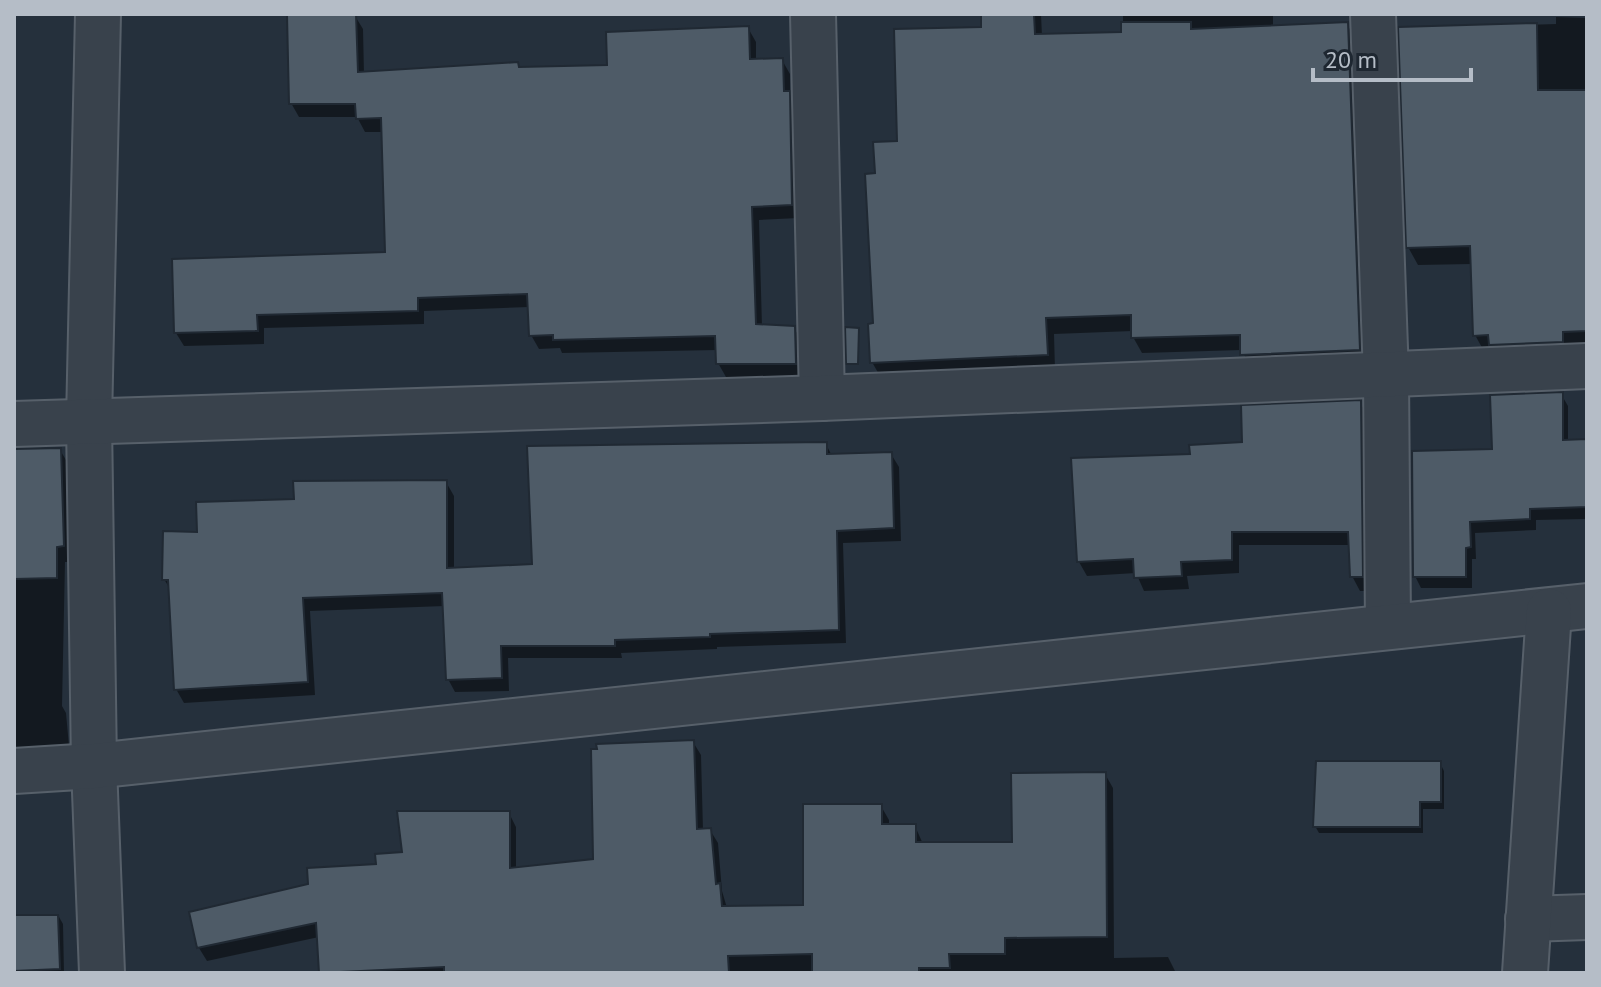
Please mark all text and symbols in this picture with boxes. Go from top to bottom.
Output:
scale bar [1313,32,1471,82]
text: 20 m [1325,44,1377,75]

